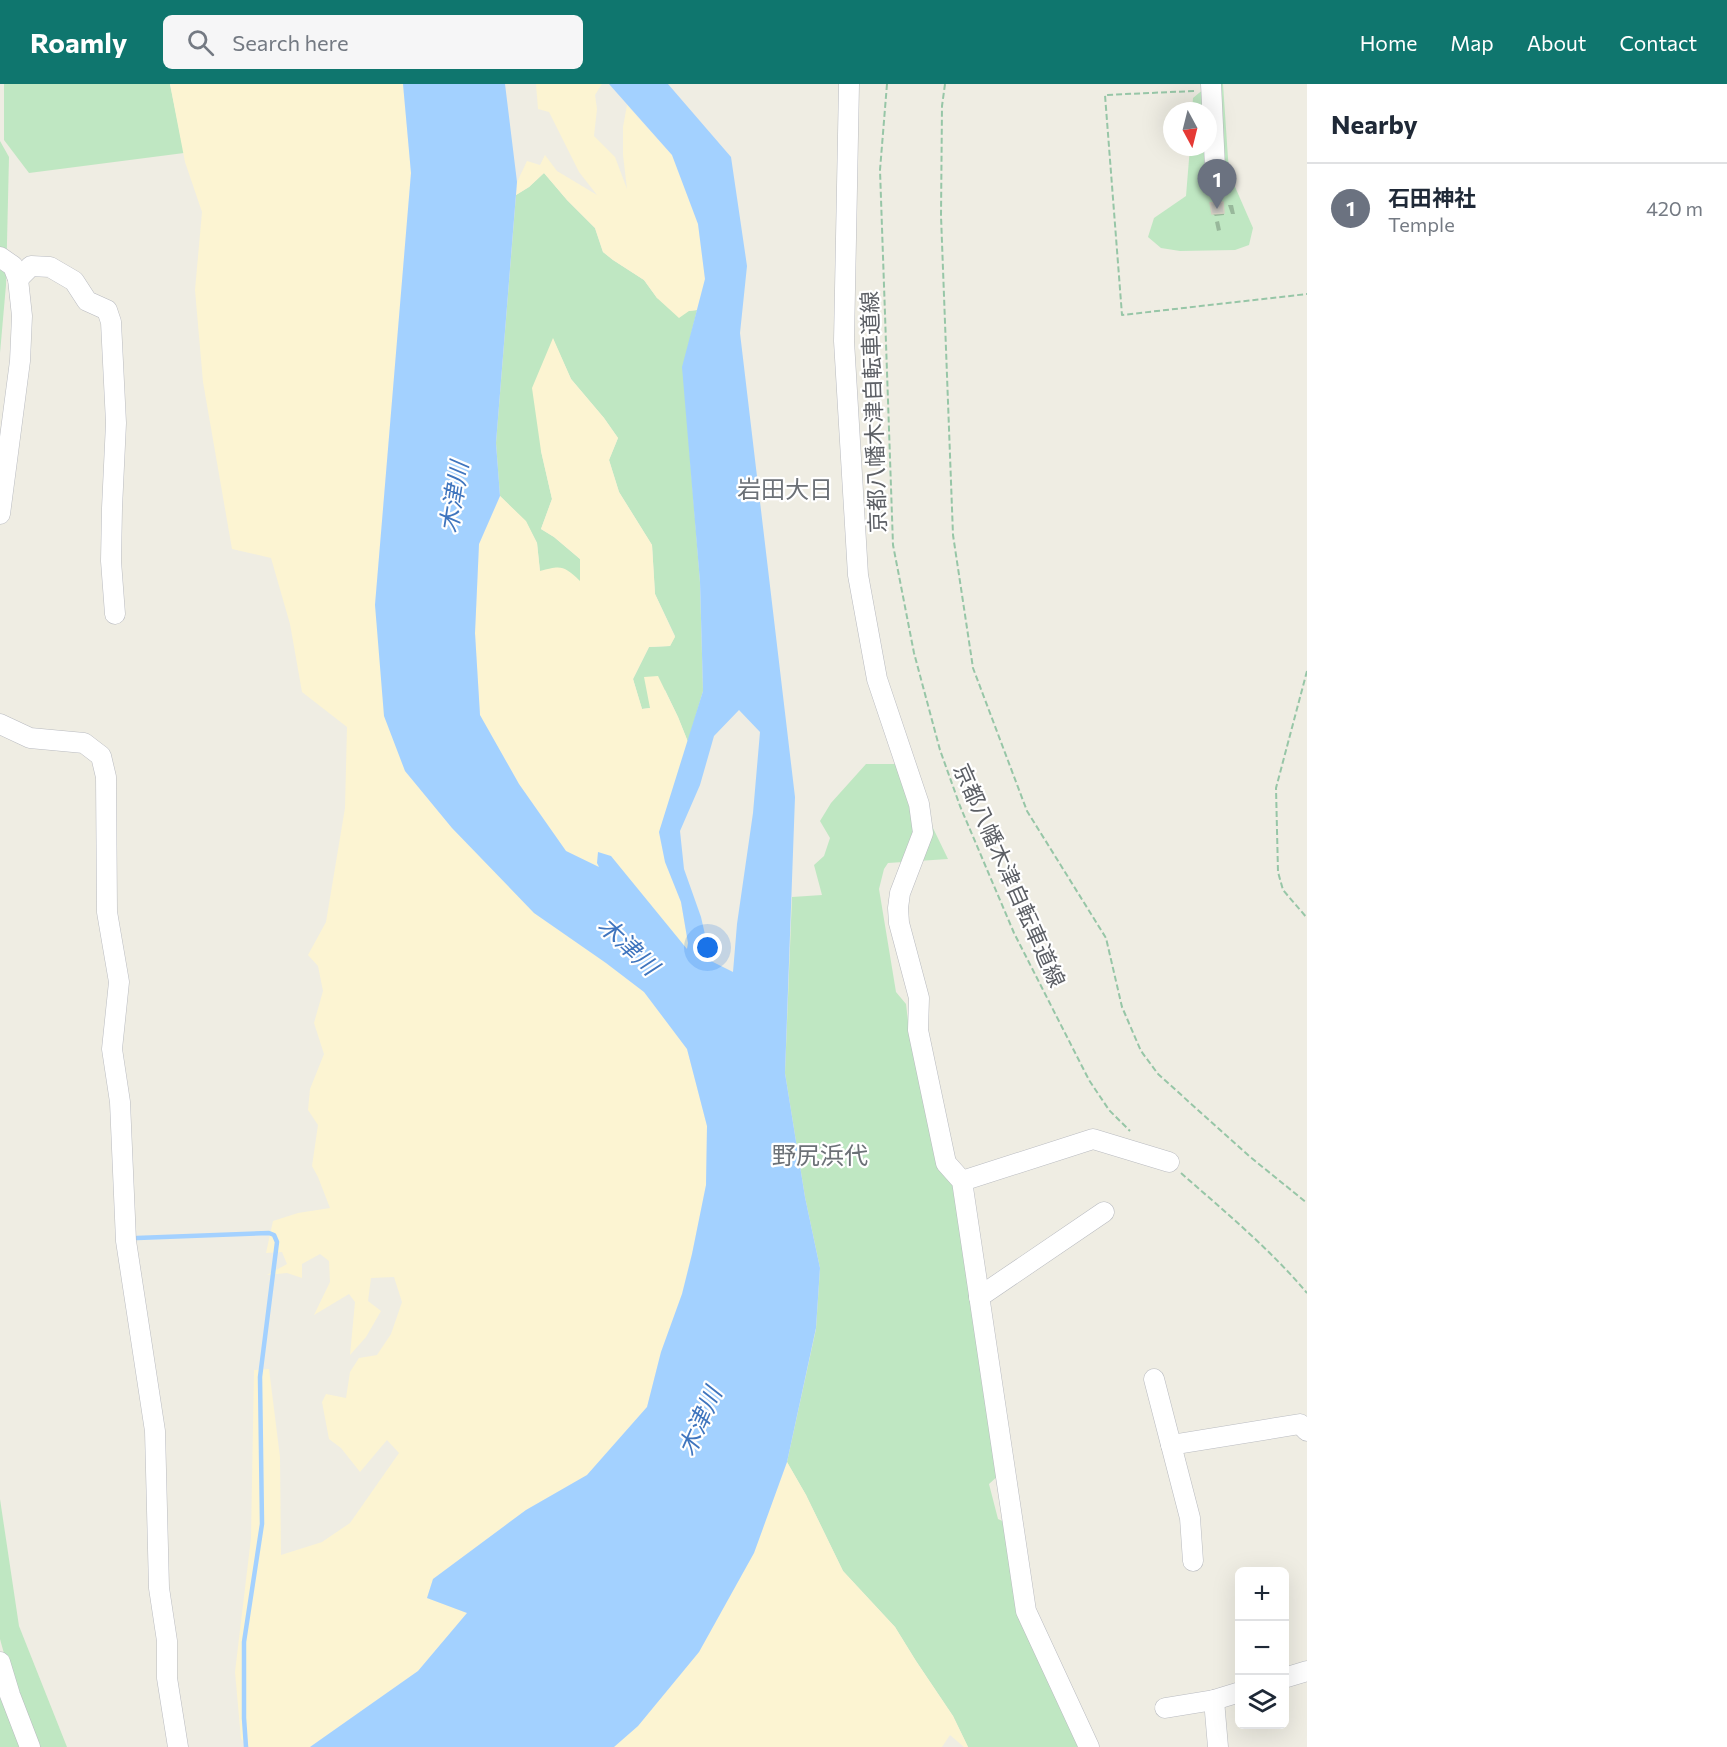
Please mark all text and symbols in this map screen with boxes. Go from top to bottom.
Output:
search box [163,15,583,69]
text: Roamly [30,25,127,59]
icon: search [184,26,217,59]
text: Search here [232,29,349,56]
text: Home [1360,30,1417,55]
text: Map [1450,30,1494,55]
text: About [1527,30,1586,55]
text: Contact [1619,30,1697,55]
north arrow [1163,102,1217,156]
text: Nearby [1331,108,1418,139]
pin: 1 [1198,160,1236,209]
text: 石田神社 [1388,184,1476,211]
text: 1 [1346,196,1355,220]
text: 420 m [1646,196,1703,220]
text: Temple [1388,212,1455,236]
street label: 京都八幡木津自転車道線 [855,291,891,533]
water label: 木津川 [433,456,473,535]
district label: 岩田大日 [737,474,833,503]
street label: 京都八幡木津自転車道線 [948,759,1072,991]
water label: 木津川 [593,910,667,982]
your location [693,933,722,962]
district label: 野尻浜代 [772,1140,868,1169]
water label: 木津川 [671,1379,728,1460]
map controls [1235,1567,1289,1729]
button: + [1235,1567,1289,1621]
button: − [1235,1621,1289,1675]
button: layers [1235,1675,1289,1729]

